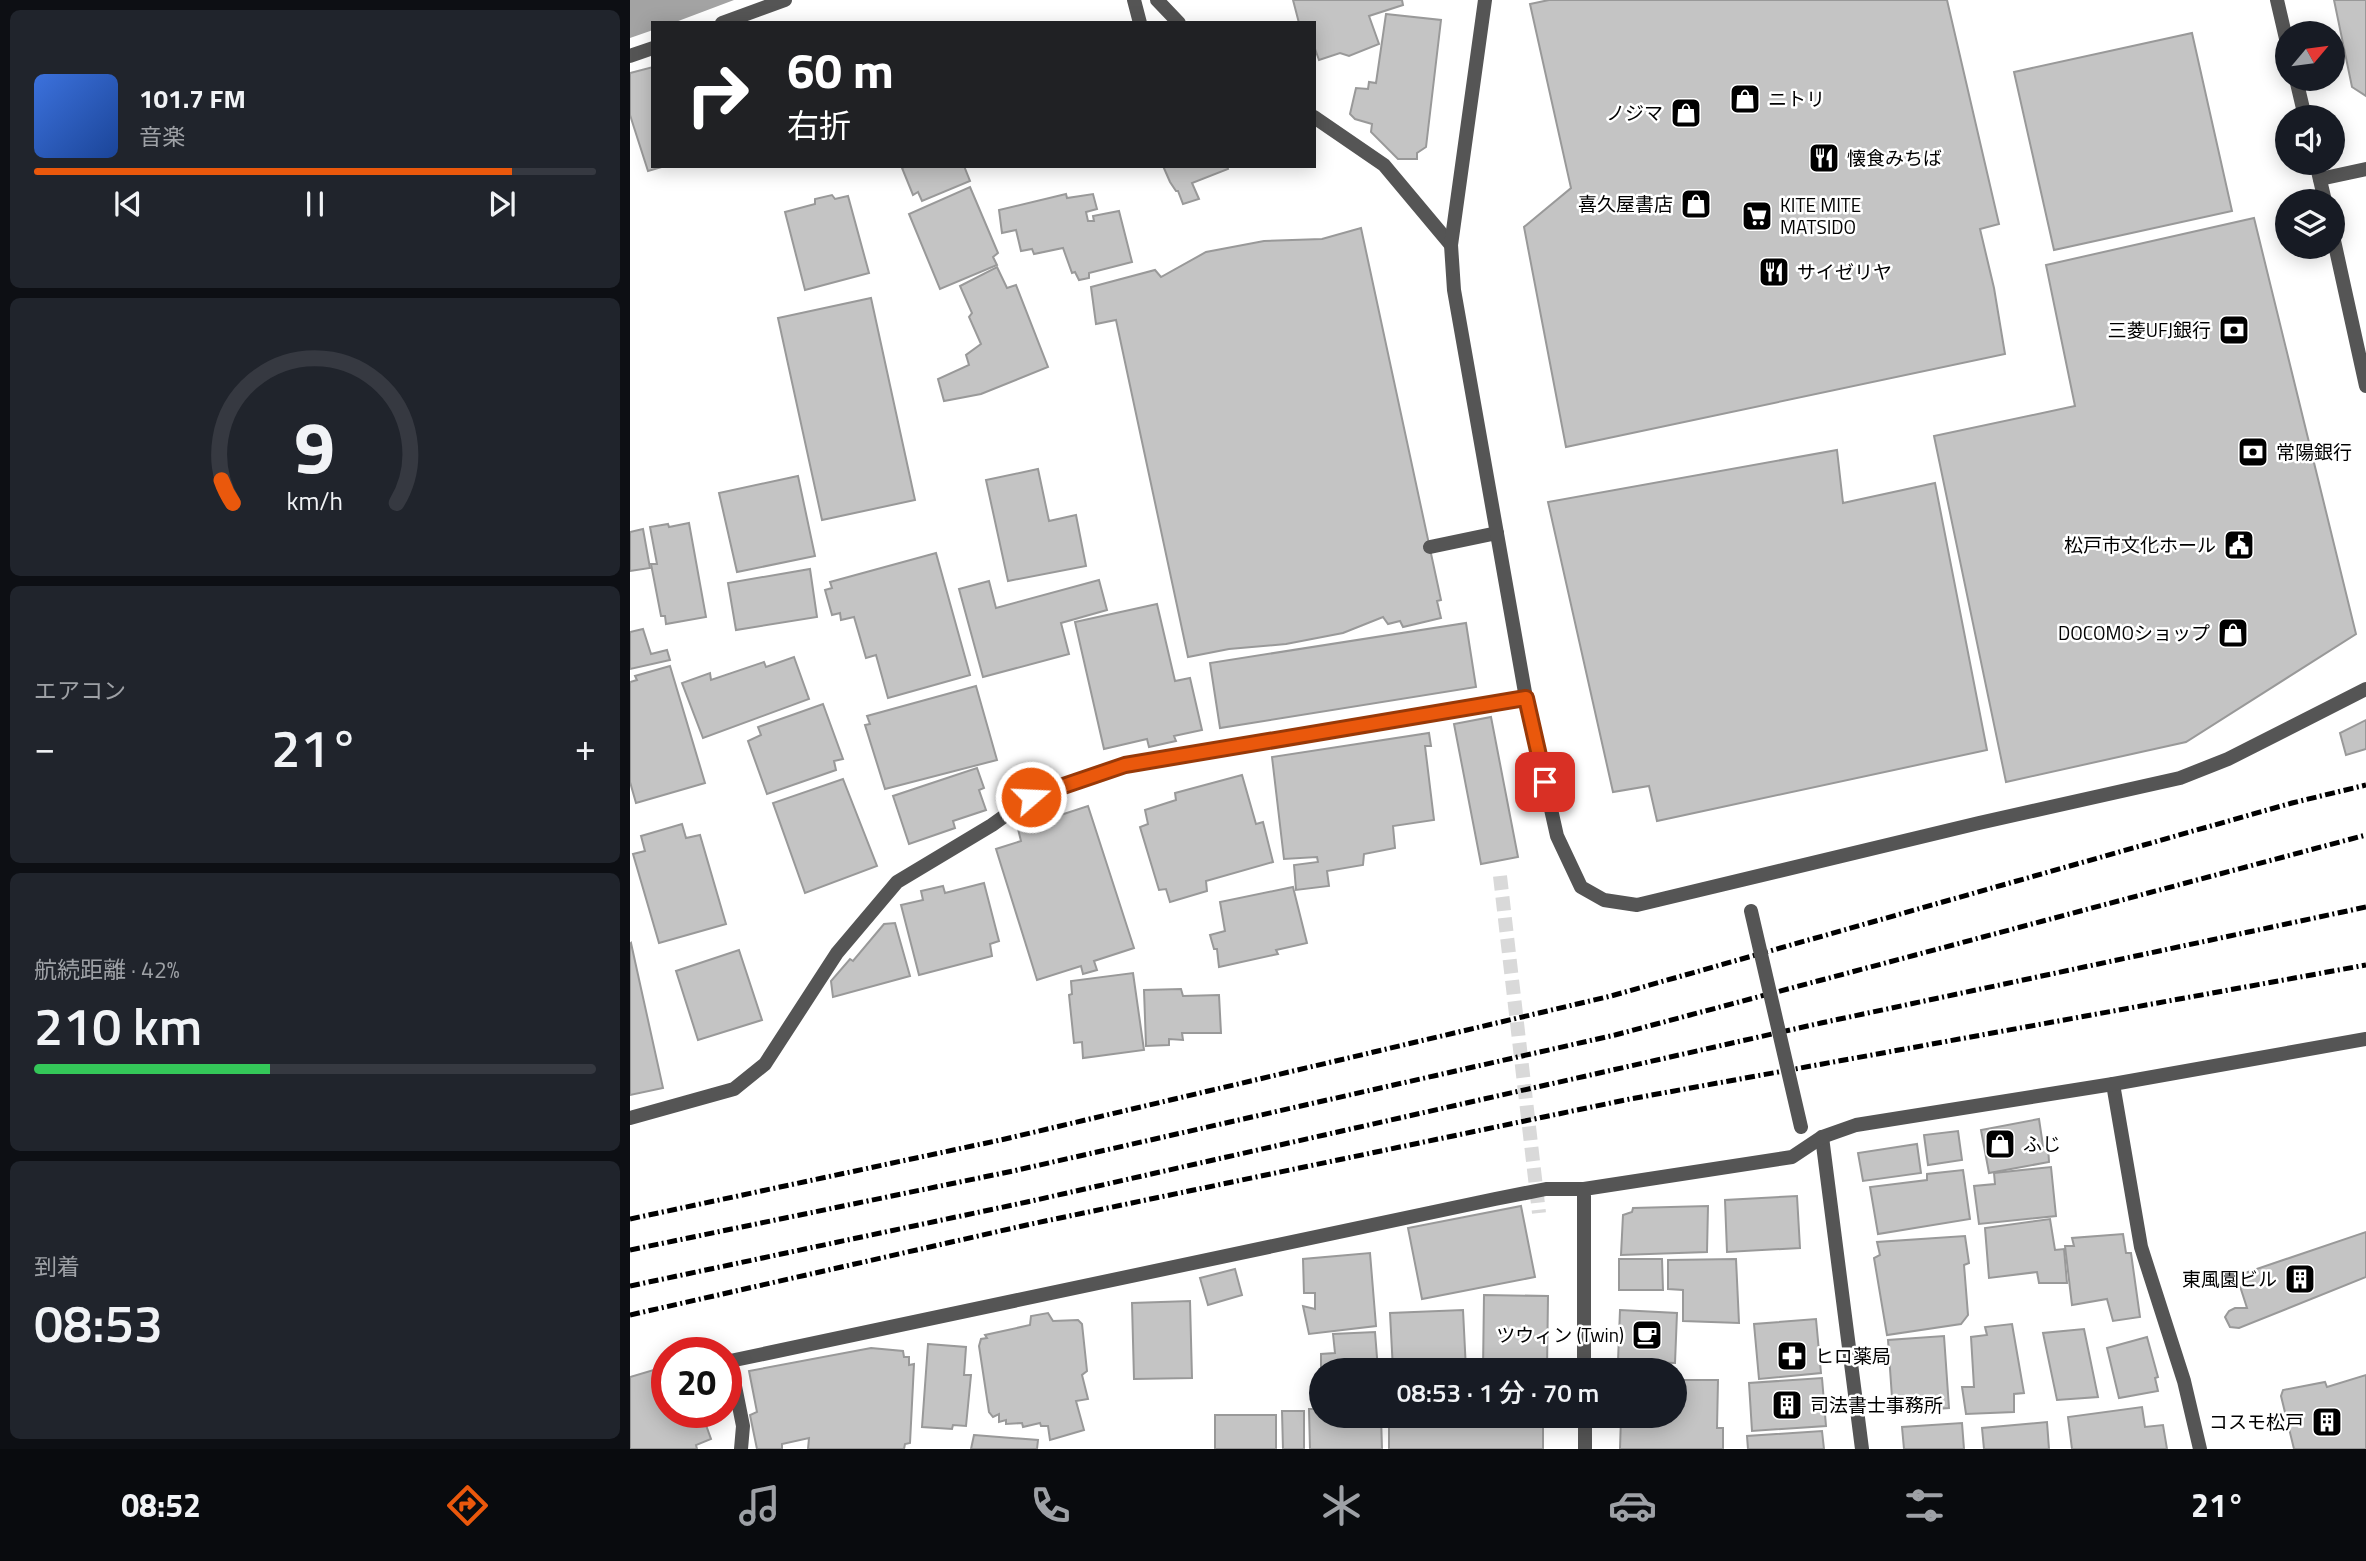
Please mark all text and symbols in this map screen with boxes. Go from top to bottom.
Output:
north arrow [2275,21,2345,91]
map controls [2275,21,2345,259]
text: 60 m [787,32,894,107]
icon: right [672,49,763,140]
text: 101.7 FM [139,79,246,118]
shop icon: ニトリ [1728,82,1762,116]
place label: ニトリ [1768,84,1825,113]
shop icon: ノジマ [1669,96,1703,130]
place label: ノジマ [1606,98,1663,127]
text: 右折 [787,101,851,149]
button: sound [2275,105,2345,175]
text: 音楽 [139,119,185,154]
restaurant icon: 懐食みちば [1807,141,1841,175]
place label: 懐食みちば [1847,143,1942,172]
icon: previous [109,185,147,223]
icon: pause [296,185,334,223]
icon: next [483,185,521,223]
shop icon: 喜久屋書店 [1679,187,1713,221]
place label: 喜久屋書店 [1578,189,1673,218]
button: layers [2275,189,2345,259]
place label: KITE MITE MATSIDO [1780,190,1861,241]
supermarket icon: KITE MITE MATSIDO [1740,199,1774,233]
restaurant icon: サイゼリヤ [1757,255,1791,289]
place label: サイゼリヤ [1797,257,1892,286]
bank icon: 三菱UFJ銀行 [2217,313,2251,347]
place label: 三菱UFJ銀行 [2108,315,2211,344]
text: 9 [295,391,335,501]
bank icon: 常陽銀行 [2236,435,2270,469]
place label: 常陽銀行 [2276,437,2352,466]
text: km/h [287,481,343,519]
public building icon: 松戸市文化ホール [2222,528,2256,562]
place label: 松戸市文化ホール [2064,530,2216,559]
shop icon: DOCOMOショップ [2216,616,2250,650]
place label: DOCOMOショップ [2058,618,2210,647]
text: エアコン [34,673,126,708]
text: 21° [271,708,359,787]
text: − [34,718,55,776]
text: + [575,718,596,776]
pin [1515,752,1575,812]
position arrow [994,760,1068,834]
icon: arrive [1526,763,1564,801]
text: 航続距離 · 42% [34,952,180,987]
text: 210 km [34,986,202,1065]
shop icon: ふじ [1983,1127,2017,1161]
place label: ふじ [2023,1129,2061,1158]
text: 到着 [34,1249,80,1284]
building icon: 東風園ビル [2283,1262,2317,1296]
place label: 東風園ビル [2182,1264,2277,1293]
text: 08:53 [34,1283,163,1362]
cafe icon: ツウィン (Twin) [1630,1318,1664,1352]
place label: ツウィン (Twin) [1496,1320,1624,1349]
speed limit sign: 20 [651,1337,742,1428]
pharmacy icon: ヒロ薬局 [1775,1339,1809,1373]
place label: ヒロ薬局 [1815,1341,1891,1370]
text: 08:53 · 1 分 · 70 m [1397,1373,1599,1412]
building icon: 司法書士事務所 [1770,1388,1804,1422]
place label: 司法書士事務所 [1810,1390,1943,1419]
building icon: コスモ松戸 [2310,1405,2344,1439]
place label: コスモ松戸 [2209,1407,2304,1436]
text: 08:52 [121,1481,201,1529]
icon: directions [443,1481,492,1530]
icon: music [735,1481,784,1530]
icon: phone [1026,1481,1075,1530]
icon: climate [1317,1481,1366,1530]
icon: car [1608,1481,1657,1530]
icon: filters [1900,1481,1949,1530]
text: 21° [2191,1481,2245,1529]

